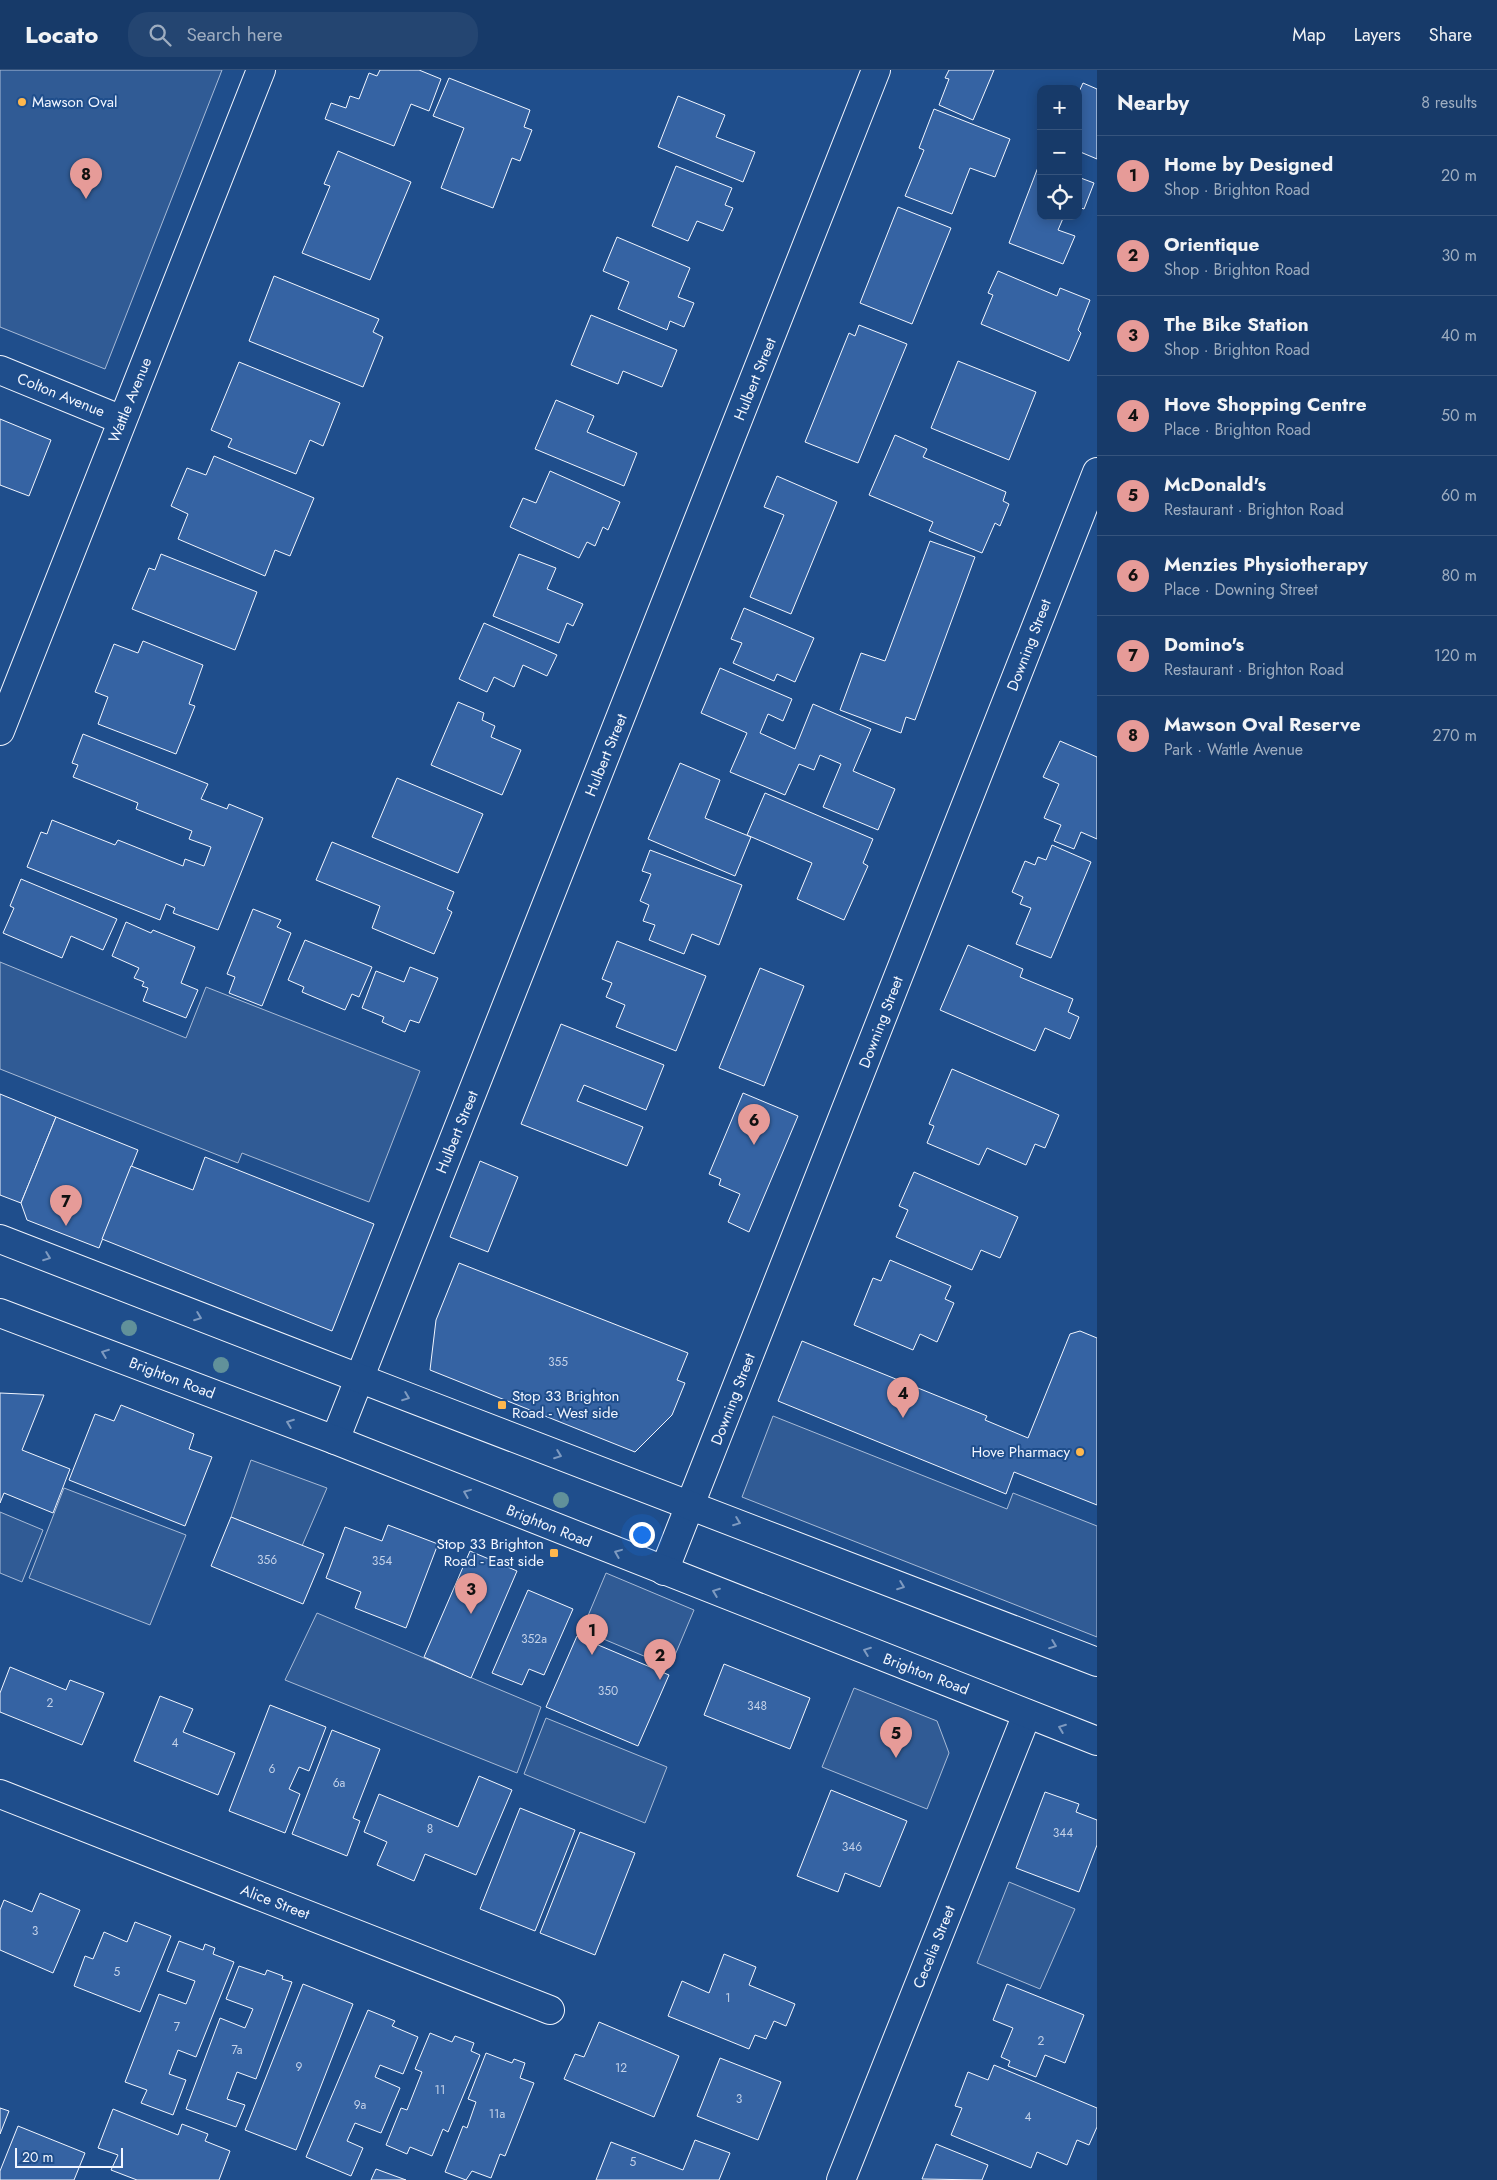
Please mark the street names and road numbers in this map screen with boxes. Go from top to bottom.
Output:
street label: Hulbert Street [728,334,782,424]
street label: Wattle Avenue [103,354,157,446]
street label: Colton Avenue [14,367,108,423]
street label: Downing Street [1001,595,1057,694]
street label: Hulbert Street [579,710,633,800]
street label: Downing Street [853,972,909,1071]
street label: Hulbert Street [430,1087,484,1177]
street label: Downing Street [705,1349,761,1448]
street label: Brighton Road [126,1352,218,1404]
street label: Brighton Road [503,1499,595,1553]
street label: Brighton Road [880,1648,972,1700]
street label: Alice Street [237,1879,313,1925]
street label: Cecelia Street [907,1902,961,1992]

